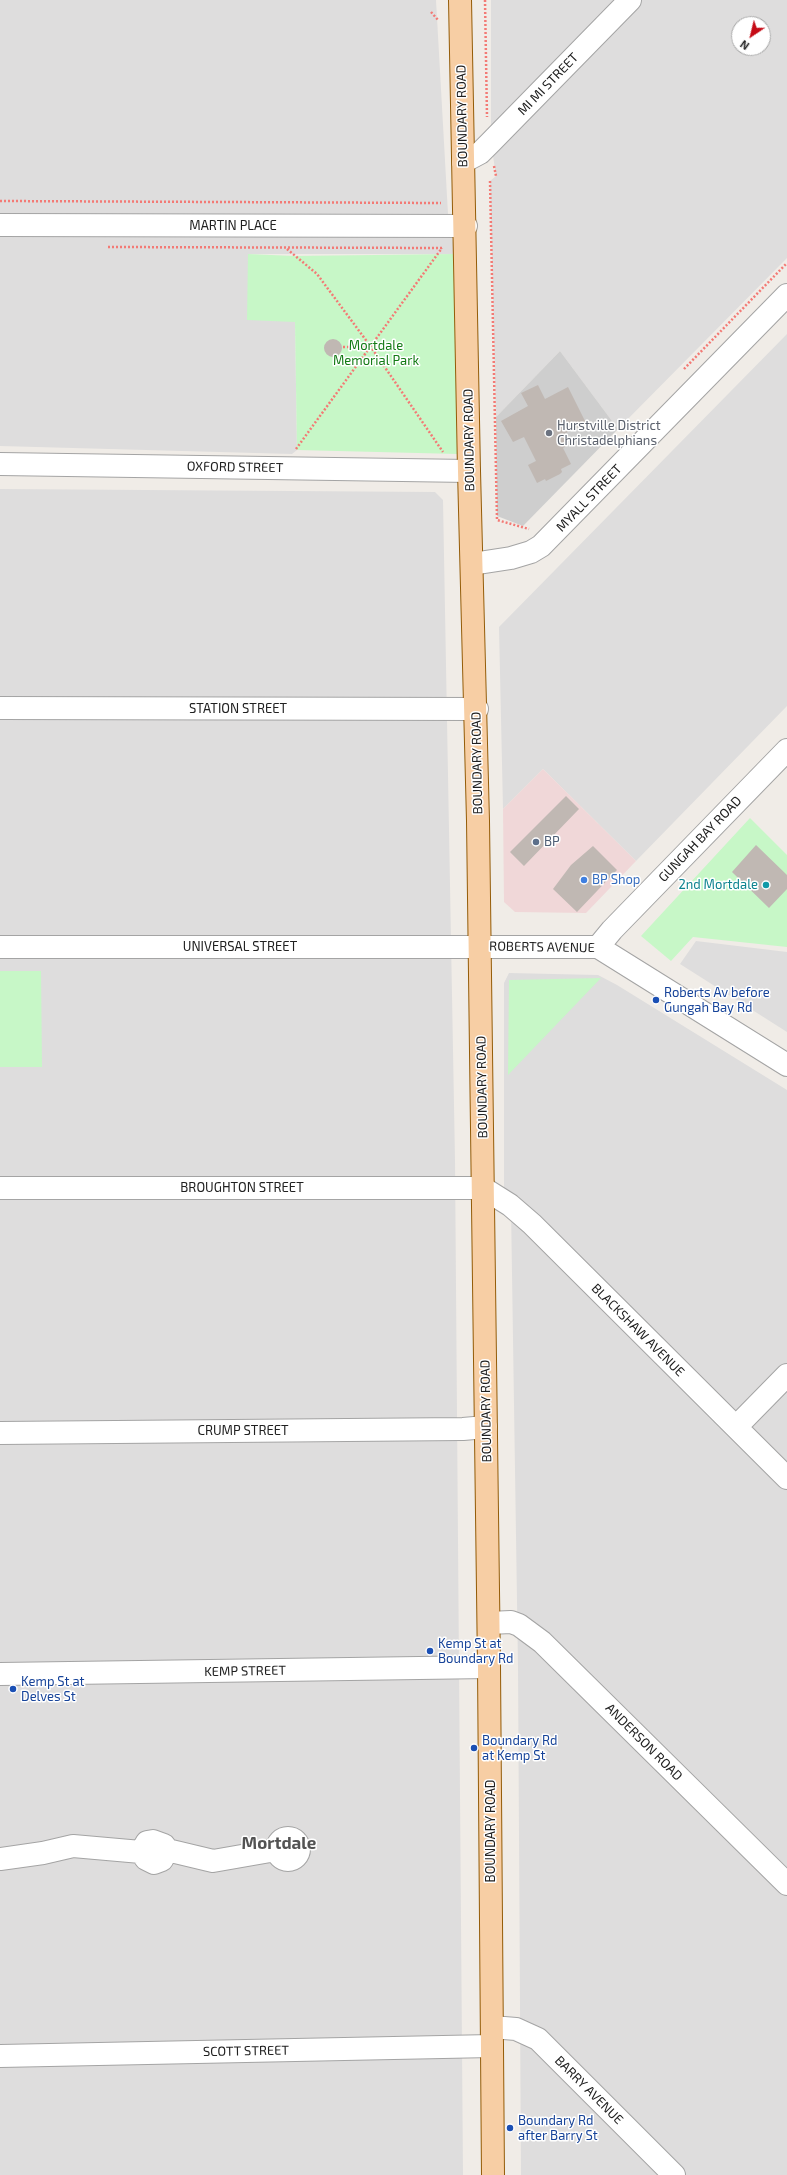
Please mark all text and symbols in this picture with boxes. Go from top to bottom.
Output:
north arrow [731,16,771,56]
text: N [737,38,751,53]
street label: MI MI STREET [514,50,582,118]
street label: BOUNDARY ROAD [453,64,471,168]
street label: MARTIN PLACE [189,218,277,234]
park label: Mortdale Memorial Park [333,338,419,369]
street label: BOUNDARY ROAD [460,388,478,492]
place label: Hurstville District Christadelphians [557,418,661,449]
marker: Hurstville District Christadelphians [544,428,554,438]
street label: OXFORD STREET [187,458,283,476]
street label: MYALL STREET [553,461,625,535]
street label: STATION STREET [189,701,287,717]
street label: BOUNDARY ROAD [468,711,486,815]
street label: GUNGAH BAY ROAD [655,793,745,885]
place label: BP [544,834,560,850]
marker: BP [531,837,541,847]
place label: BP Shop [592,872,640,888]
marker: BP Shop [579,875,589,885]
place label: 2nd Mortdale [678,877,758,893]
marker: 2nd Mortdale [761,880,771,890]
street label: ROBERTS AVENUE [489,938,595,956]
street label: UNIVERSAL STREET [183,939,297,955]
place label: Roberts Av before Gungah Bay Rd [664,985,770,1016]
marker: Roberts Av before Gungah Bay Rd [651,995,661,1005]
street label: BOUNDARY ROAD [473,1035,491,1139]
street label: BROUGHTON STREET [180,1180,304,1196]
street label: BLACKSHAW AVENUE [588,1280,688,1380]
street label: BOUNDARY ROAD [477,1359,495,1463]
street label: CRUMP STREET [197,1423,289,1439]
place label: Kemp St at Boundary Rd [438,1636,513,1667]
marker: Kemp St at Boundary Rd [425,1646,435,1656]
street label: KEMP STREET [204,1662,286,1680]
place label: Kemp St at Delves St [21,1674,84,1705]
marker: Kemp St at Delves St [8,1684,18,1694]
street label: ANDERSON ROAD [602,1700,686,1784]
place label: Boundary Rd at Kemp St [482,1733,557,1764]
marker: Boundary Rd at Kemp St [469,1743,479,1753]
street label: BOUNDARY ROAD [483,1780,499,1882]
district label: Mortdale [242,1833,316,1853]
street label: SCOTT STREET [203,2042,289,2060]
street label: BARRY AVENUE [552,2053,626,2127]
place label: Boundary Rd after Barry St [518,2113,598,2144]
marker: Boundary Rd after Barry St [505,2123,515,2133]

